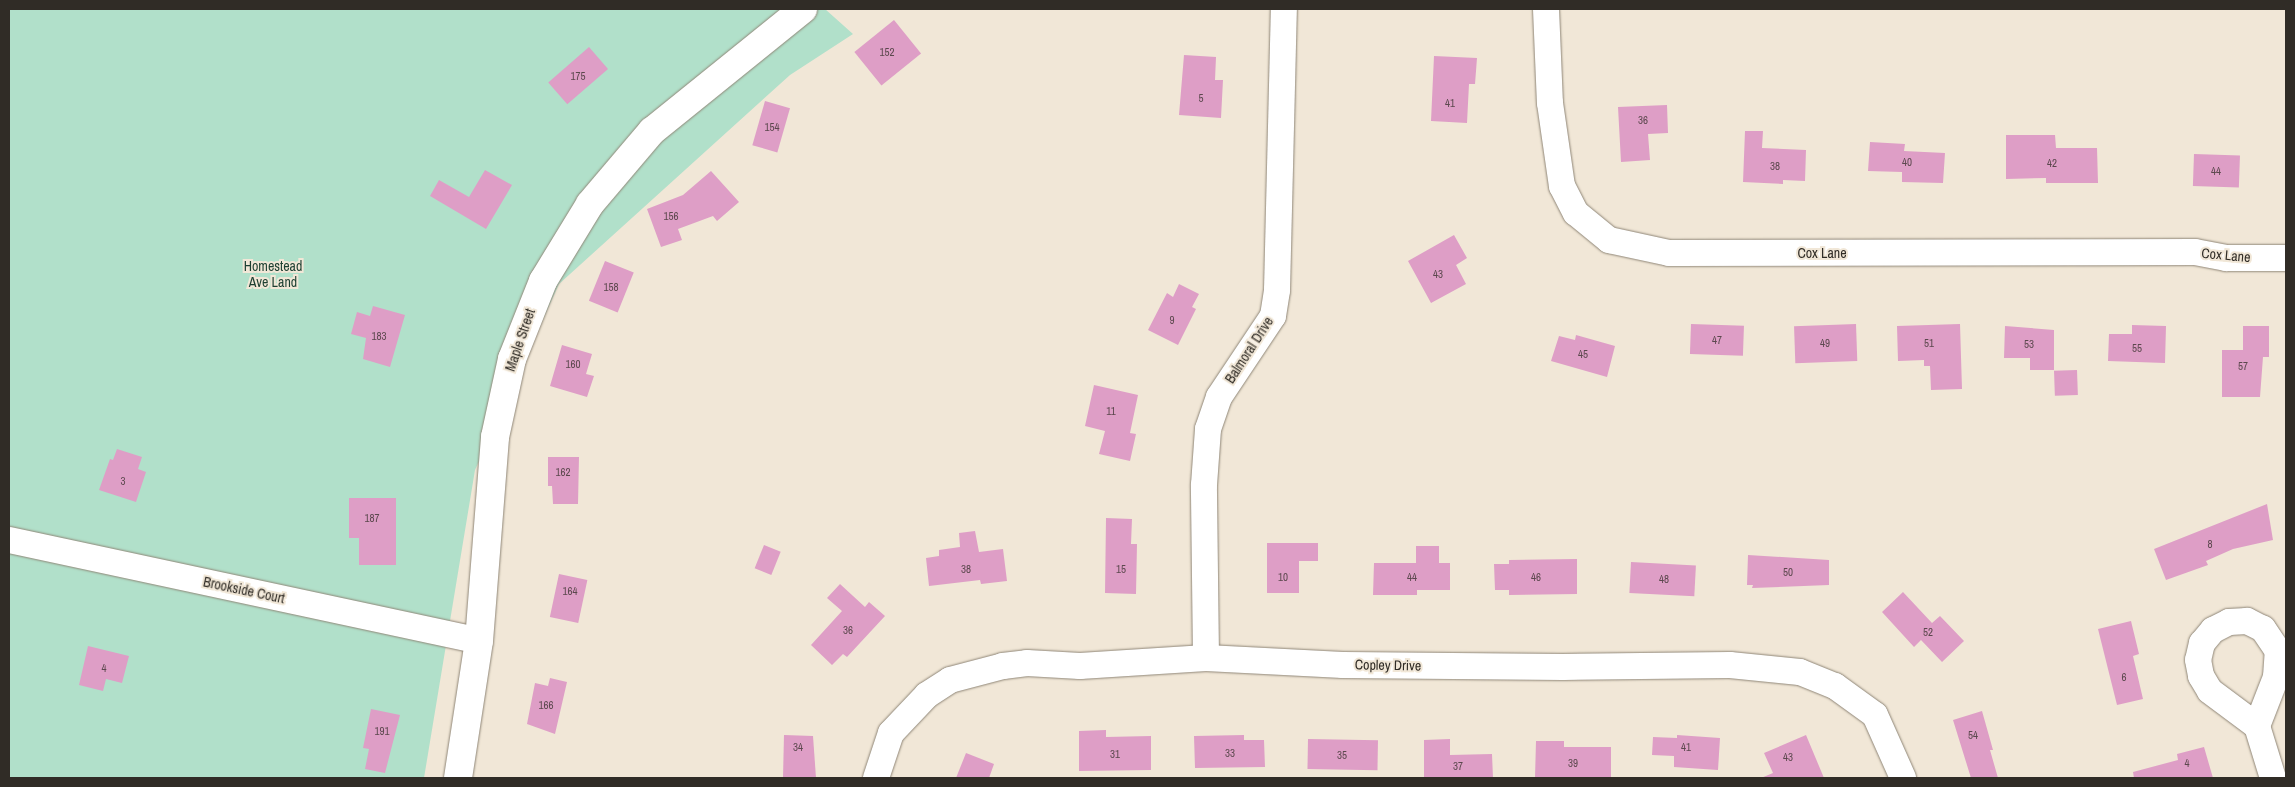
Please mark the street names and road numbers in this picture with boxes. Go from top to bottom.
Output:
street label: Cox Lane [2201,244,2251,266]
street label: Cox Lane [1797,245,1847,261]
street label: Maple Street [501,306,539,374]
street label: Balmoral Drive [1221,314,1277,386]
street label: Brookside Court [202,573,286,607]
street label: Copley Drive [1355,656,1421,674]

